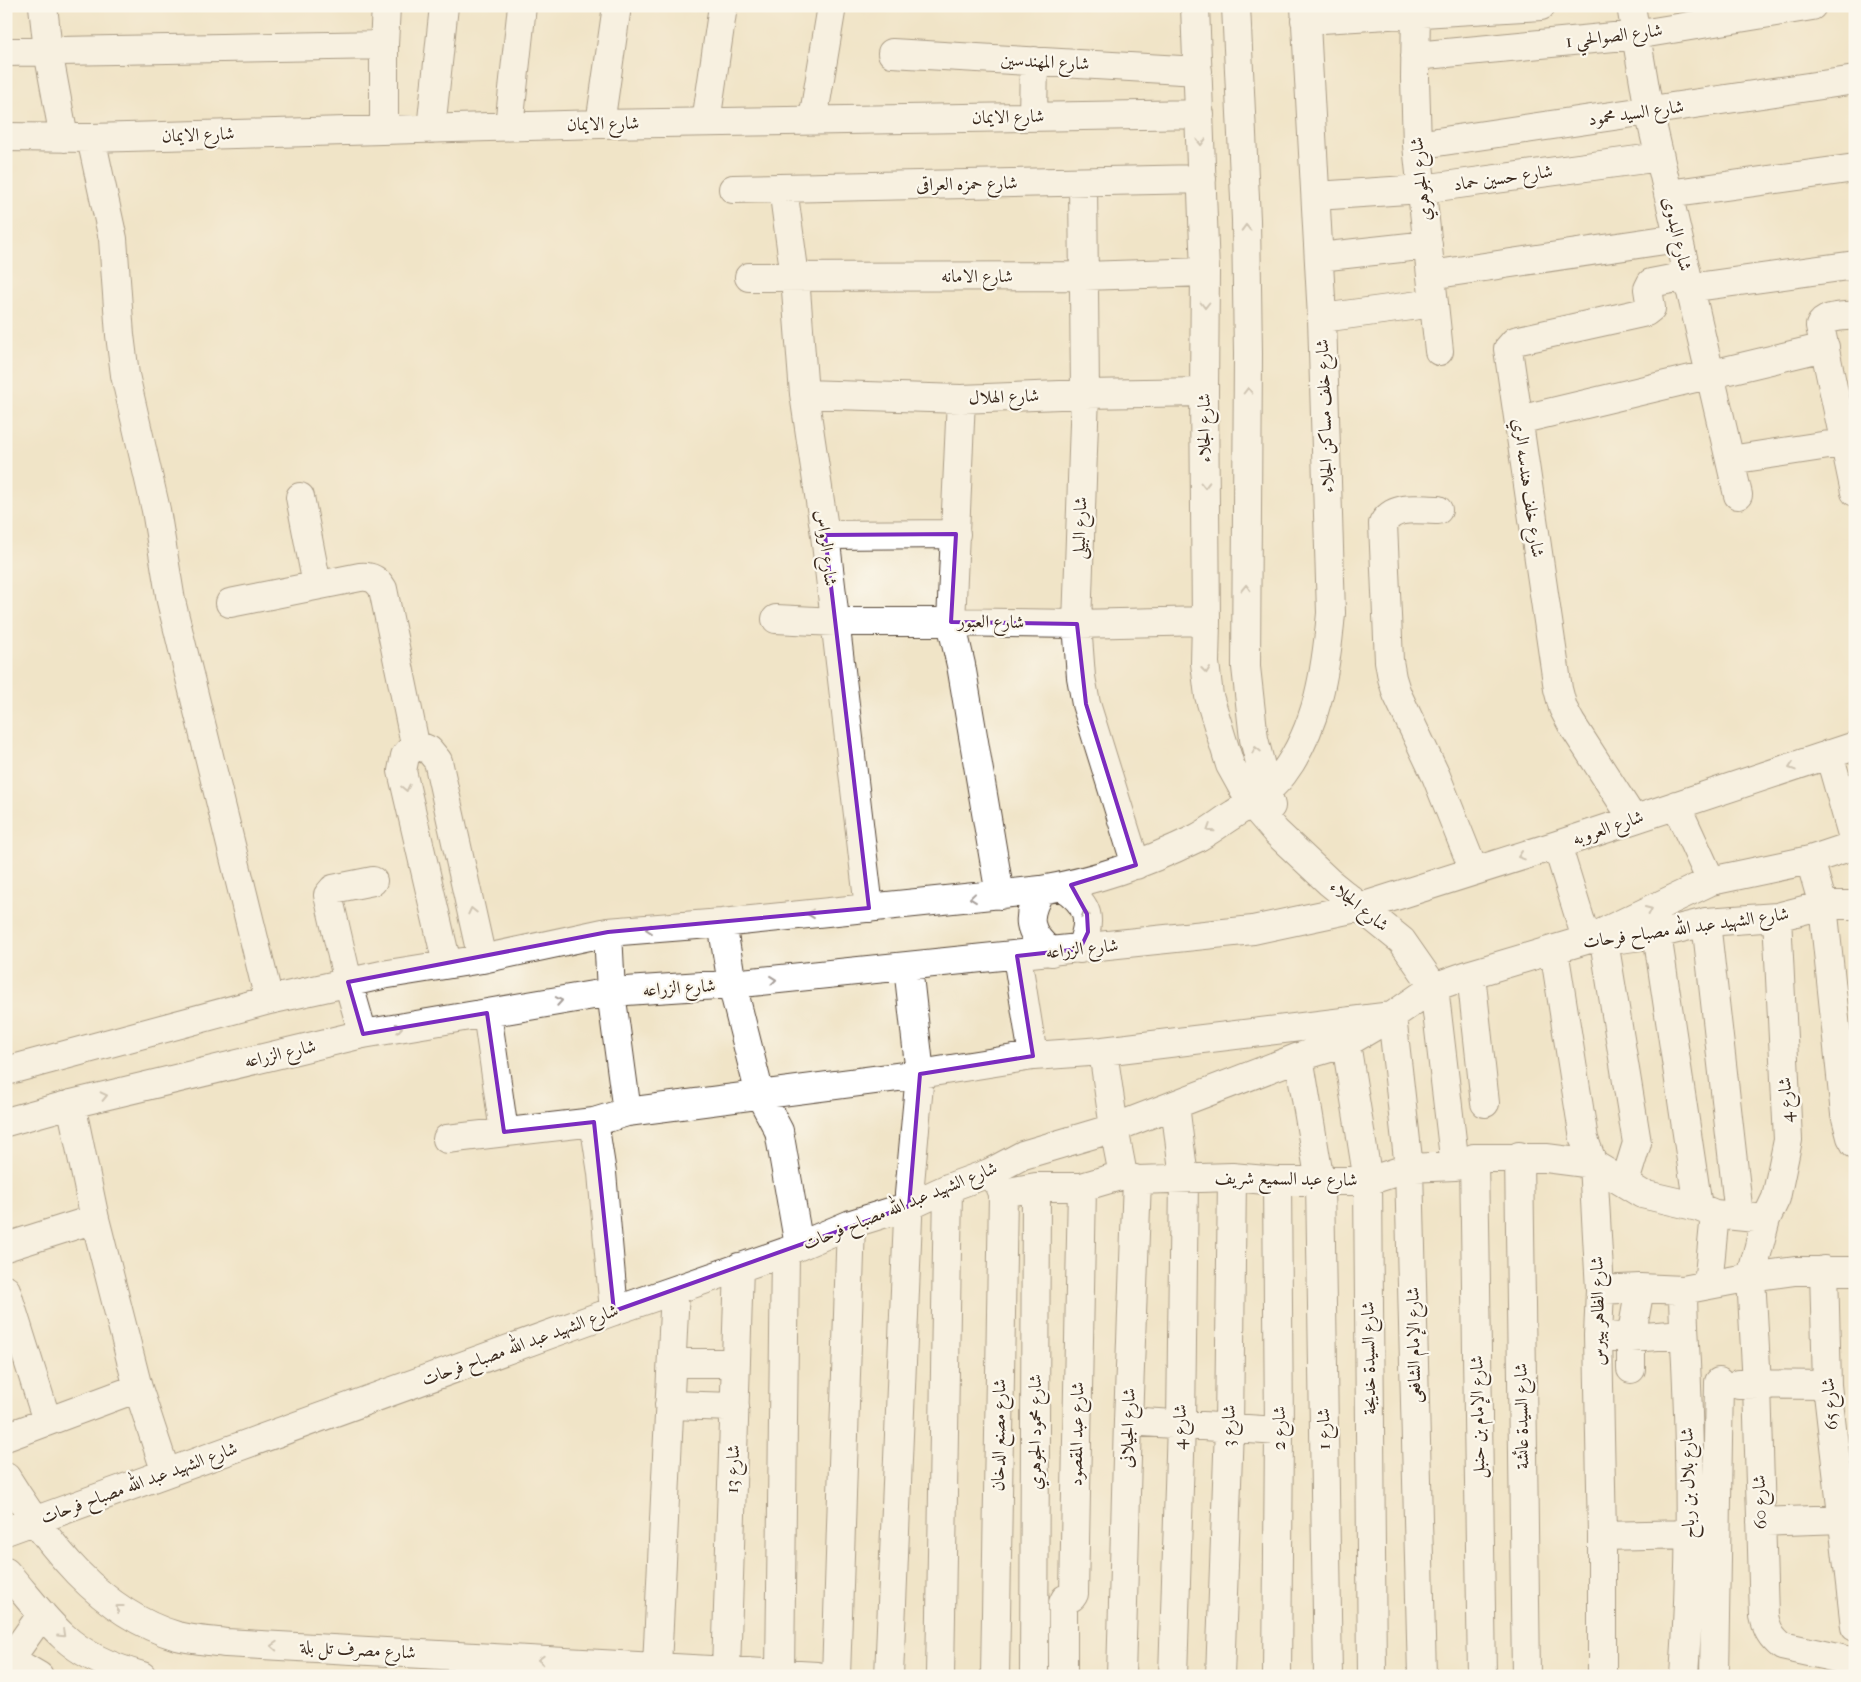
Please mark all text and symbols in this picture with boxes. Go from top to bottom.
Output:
street label: شارع الصوالحي 1 [1564,20,1664,58]
street label: شارع المهندسين [1000,49,1090,79]
street label: شارع السيد محمود [1587,96,1686,134]
street label: شارع الايمان [971,106,1045,132]
street label: شارع الايمان [566,113,640,139]
street label: شارع الايمان [161,123,235,151]
street label: شارع الجوهري [1406,135,1440,222]
one-way arrow [1196,139,1206,147]
street label: شارع حسين حماد [1452,161,1555,199]
street label: شارع حمزه العراقى [916,173,1018,199]
street label: شارع البدوى [1654,195,1696,274]
one-way arrow [1241,224,1251,232]
street label: شارع الامانه [941,266,1013,291]
one-way arrow [1200,302,1210,309]
street label: شارع خلف مساكن الجلاء [1312,338,1342,493]
street label: شارع الهلال [968,385,1040,413]
one-way arrow [1243,387,1253,394]
street label: شارع الجلاء [1194,393,1219,463]
street label: شارع خلف هندسه الري [1504,417,1548,559]
one-way arrow [1200,482,1210,489]
street label: شارع البيلى [1068,496,1096,560]
street label: شارع الرواس [807,508,841,588]
one-way arrow [1241,584,1251,592]
street label: شارع العبور [955,611,1024,637]
one-way arrow [1200,666,1211,674]
one-way arrow [1251,746,1262,755]
one-way arrow [1788,761,1797,771]
one-way arrow [400,784,411,793]
street label: شارع العروبه [1570,806,1648,854]
one-way arrow [1207,823,1216,833]
one-way arrow [1518,850,1526,860]
street label: شارع الجلاء [1323,876,1393,939]
one-way arrow [968,892,976,903]
street label: شارع الشهيد عبد الله مصباح فرحات [1581,899,1791,958]
one-way arrow [1644,906,1653,916]
one-way arrow [467,907,478,916]
one-way arrow [807,908,815,919]
one-way arrow [1080,910,1091,918]
one-way arrow [645,923,653,934]
street label: شارع الزراعه [1045,935,1120,967]
street label: شارع الزراعه [642,975,716,1005]
one-way arrow [769,975,777,986]
one-way arrow [555,996,563,1006]
one-way arrow [394,1024,403,1034]
street label: شارع الزراعه [242,1036,319,1076]
street label: شارع 4 [1774,1076,1802,1123]
one-way arrow [99,1091,108,1102]
street label: شارع الشهيد عبد الله مصباح فرحات [798,1154,1002,1259]
street label: شارع عبد السميع شريف [1214,1167,1358,1196]
street label: شارع الظاهر بيبرس [1587,1256,1613,1366]
street label: شارع الإمام الشافعى [1402,1287,1431,1403]
street label: شارع الشهيد عبد الله مصباح فرحات [417,1296,623,1395]
street label: شارع السيدة خديجة [1358,1301,1384,1415]
street label: شارع الإمام بن حنبل [1466,1355,1495,1479]
street label: شارع السيدة عائشة [1511,1362,1537,1469]
street label: شارع محمود الجوهري [1025,1374,1050,1490]
street label: شارع 65 [1817,1377,1847,1431]
street label: شارع مصنع الدخان [988,1378,1015,1492]
street label: شارع عبد المقصود [1066,1381,1092,1487]
street label: شارع الجيلانى [1116,1387,1144,1469]
street label: شارع 4 [1169,1404,1195,1450]
street label: شارع 3 [1218,1405,1244,1447]
street label: شارع 2 [1269,1406,1294,1450]
street label: شارع 1 [1313,1408,1339,1450]
street label: شارع بلال بن رباح [1677,1427,1704,1539]
street label: شارع الشهيد عبد الله مصباح فرحات [36,1434,242,1533]
street label: شارع 13 [722,1444,748,1494]
street label: شارع 60 [1749,1474,1775,1530]
one-way arrow [116,1605,125,1613]
one-way arrow [56,1628,65,1637]
street label: شارع مصرف تل بلة [298,1636,416,1668]
one-way arrow [269,1641,277,1651]
one-way arrow [537,1654,545,1665]

